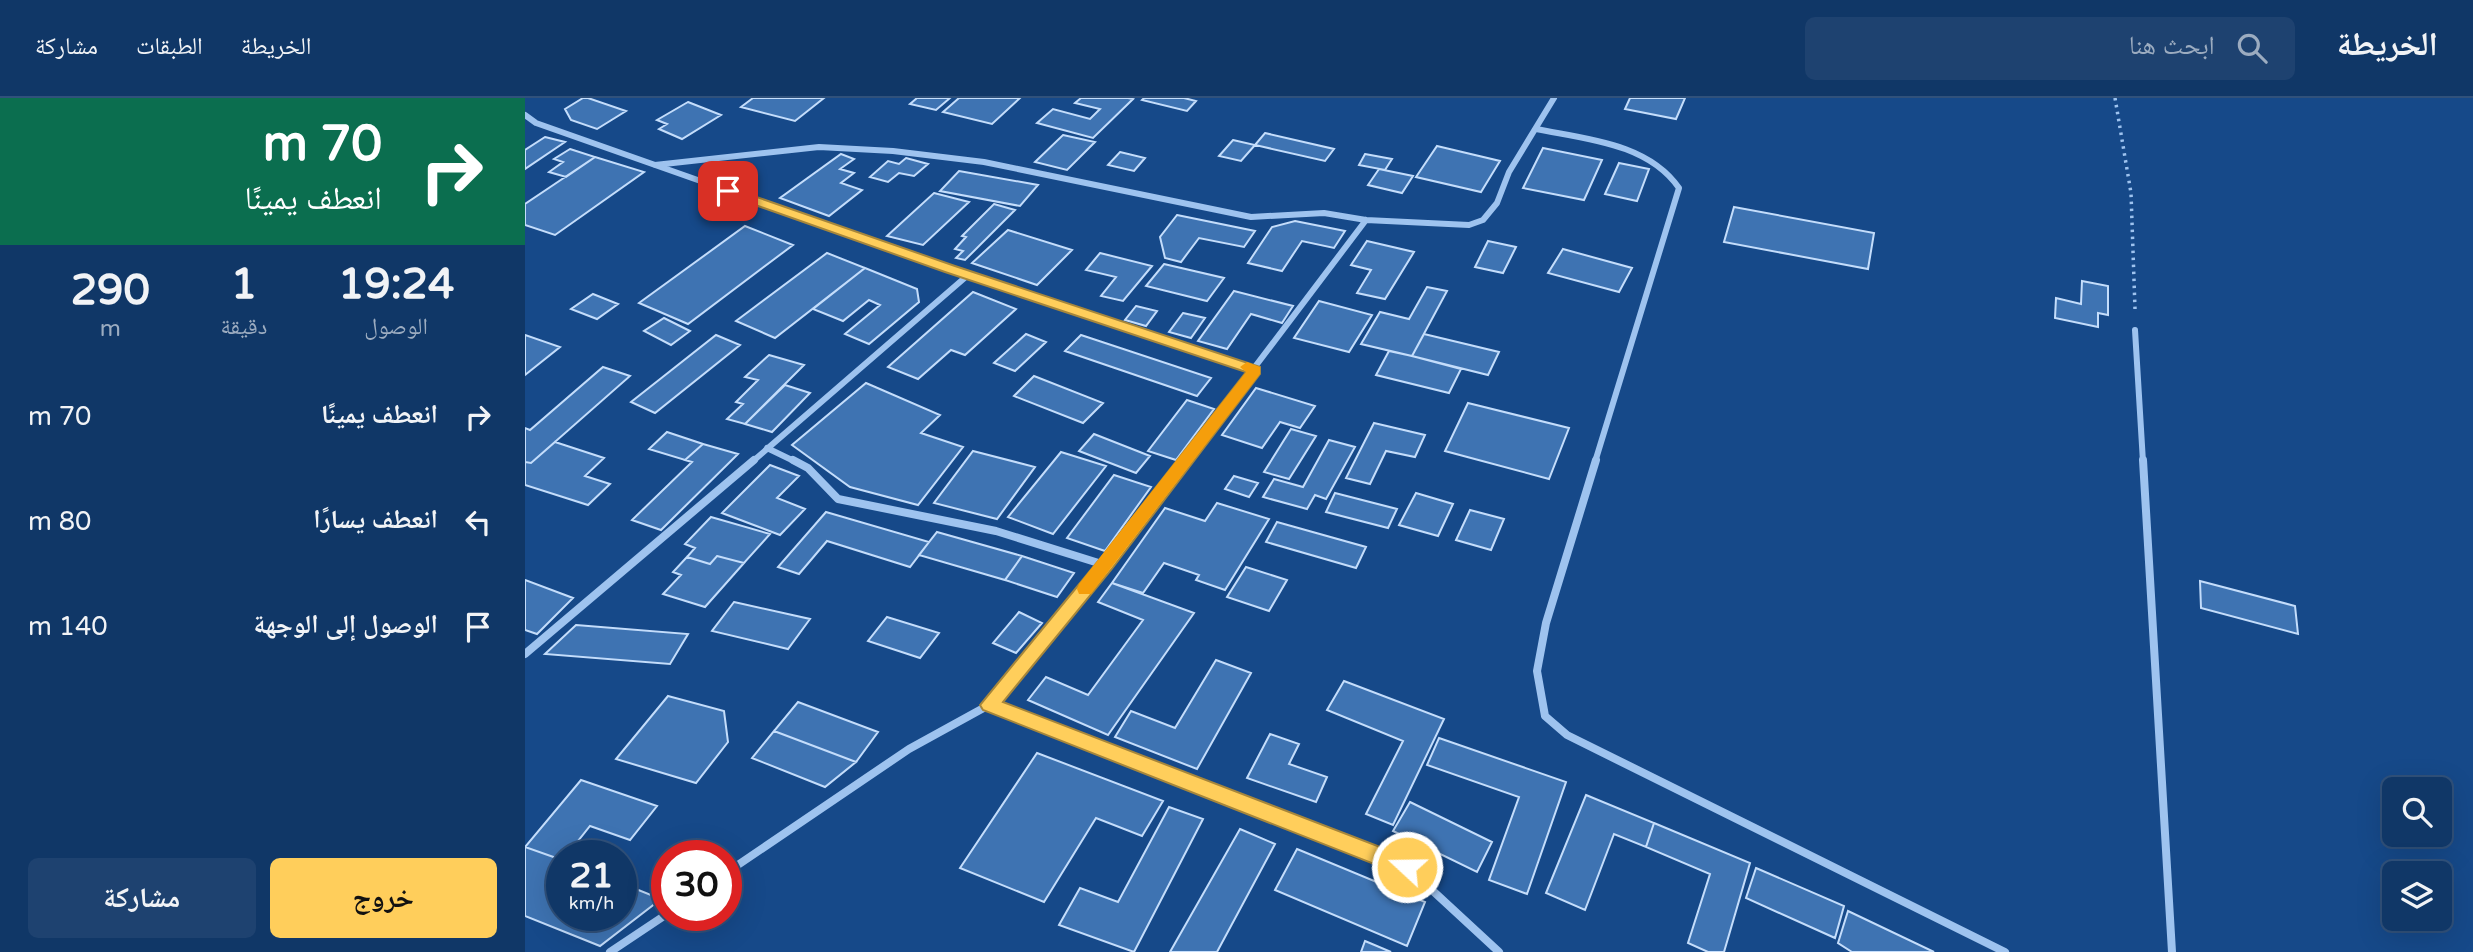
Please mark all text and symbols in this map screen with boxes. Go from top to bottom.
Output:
search box [1805,17,2295,80]
text: الخريطة [2337,25,2438,64]
icon: search [2233,29,2271,67]
text: ابحث هنا [2129,30,2215,61]
text: مشاركة [35,32,98,61]
text: الطبقات [136,32,203,61]
text: الخريطة [241,32,311,61]
text: 70 m [263,115,382,174]
icon: right [406,126,497,217]
pin [698,161,758,221]
icon: arrive [709,172,747,210]
text: انعطف يمينًا [245,180,382,218]
text: 1 [231,259,257,310]
text: 19:24 [338,259,454,310]
text: 290 [71,265,150,316]
text: دقيقة [220,313,267,341]
text: الوصول [364,313,428,341]
text: m [100,315,121,343]
icon: right [459,398,497,436]
text: انعطف يمينًا [321,399,438,430]
text: 70 m [28,401,91,432]
icon: left [459,503,497,541]
text: انعطف يسارًا [313,504,438,535]
text: 80 m [28,506,91,537]
icon: arrive [459,608,497,646]
text: الوصول إلى الوجهة [254,609,438,640]
text: 140 m [28,611,108,642]
map controls [2382,777,2452,931]
button: search [2382,777,2452,847]
position arrow [1370,830,1444,904]
speed limit sign: 30 [651,840,742,931]
text: 21 [570,855,613,897]
button: مشاركة [28,858,256,938]
button: خروج [270,858,497,938]
button: layers [2382,861,2452,931]
text: km/h [569,892,614,914]

